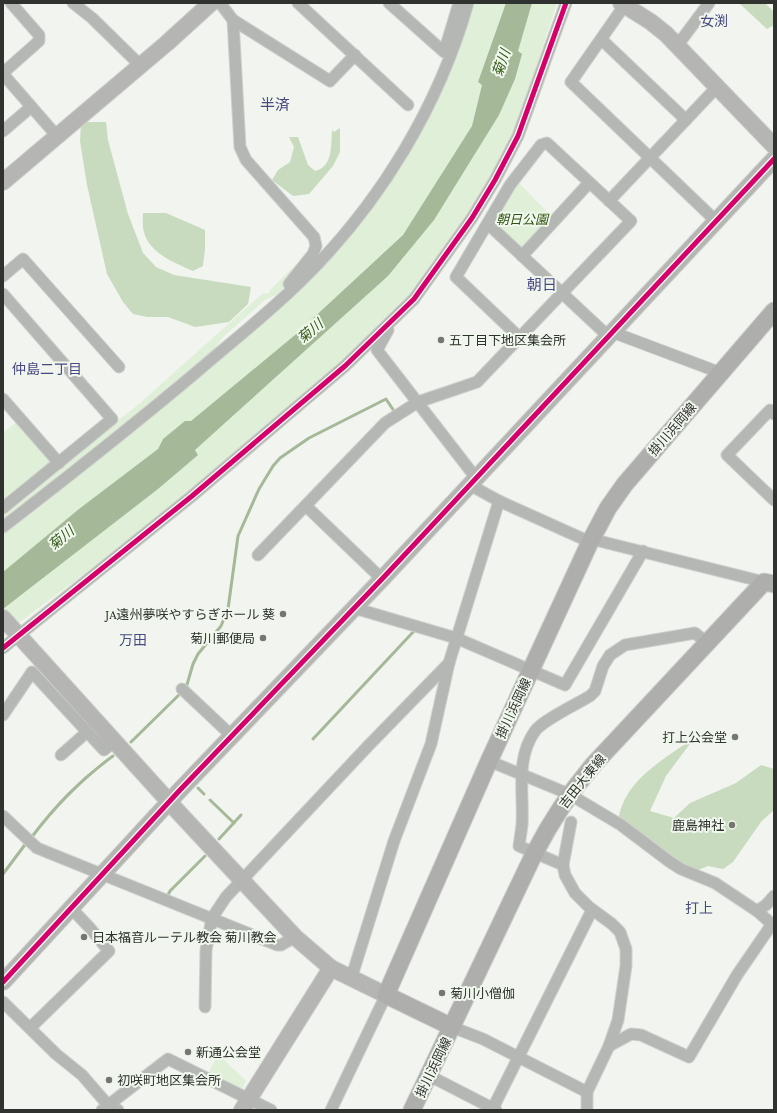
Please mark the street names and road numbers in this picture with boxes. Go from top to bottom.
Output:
street label: 掛川浜岡線 [645,400,699,459]
street label: 掛川浜岡線 [493,676,534,741]
street label: 吉田大東線 [556,751,609,811]
street label: 掛川浜岡線 [412,1035,454,1100]

